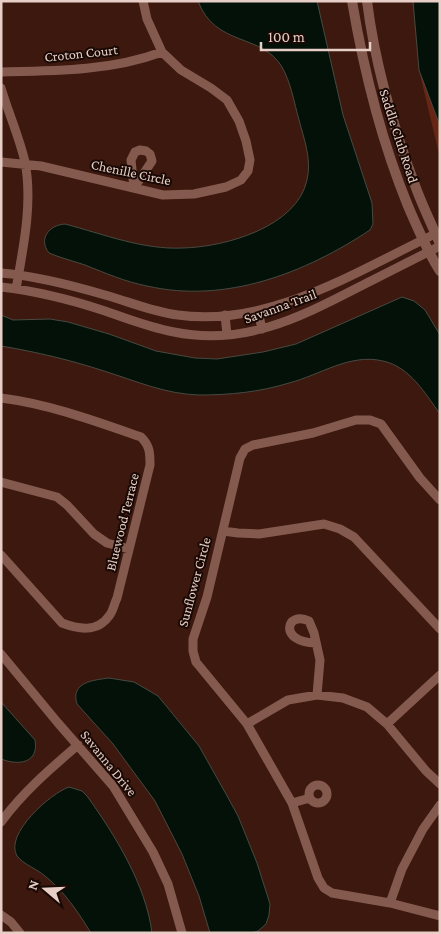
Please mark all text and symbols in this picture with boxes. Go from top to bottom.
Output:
scale bar [261,20,370,52]
text: 100 m [268,29,305,45]
street label: Croton Court [44,41,119,65]
street label: Saddle Club Road [376,87,422,186]
street label: Chenille Circle [90,156,172,188]
street label: Savanna Trail [242,285,319,327]
street label: Bluewood Terrace [102,471,142,573]
street label: Sunflower Circle [174,535,214,629]
street label: Savanna Drive [77,727,141,799]
north arrow [20,864,70,914]
text: N [24,877,42,892]

